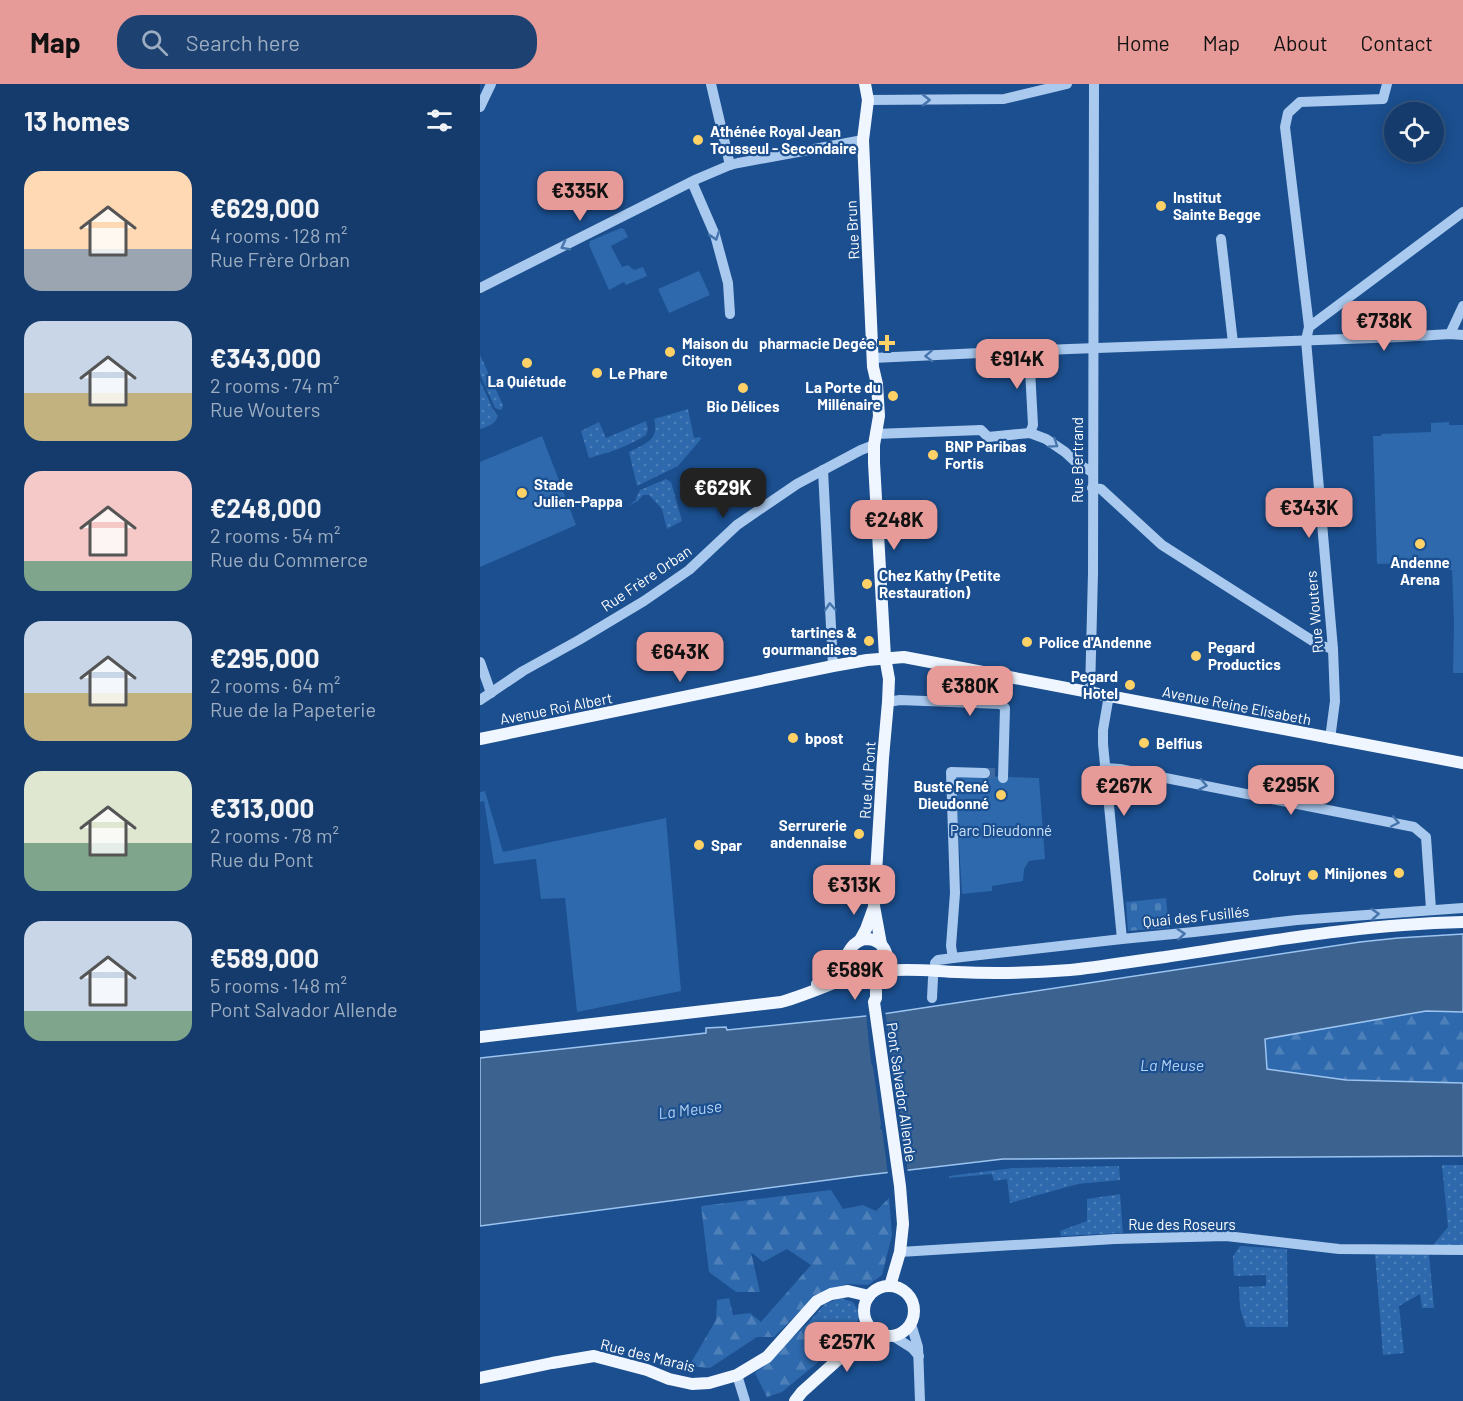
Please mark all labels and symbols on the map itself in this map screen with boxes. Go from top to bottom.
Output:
one-way arrow [922,94,931,106]
place label: Athénée Royal Jean Tousseul - Secondaire [710,122,857,157]
marker: Athénée Royal Jean Tousseul - Secondaire [691,133,705,147]
pin: €335K [538,171,622,222]
place label: Institut Sainte Begge [1173,188,1261,223]
marker: Institut Sainte Begge [1154,199,1168,213]
street label: Rue Brun [841,200,863,260]
one-way arrow [707,230,720,241]
one-way arrow [560,239,571,250]
pin: €738K [1342,301,1426,352]
place label: Maison du Citoyen [682,334,748,369]
place label: pharmacie Degée [759,334,875,352]
marker: pharmacie Degée [880,336,894,350]
pin: €914K [975,339,1059,390]
marker: Maison du Citoyen [663,345,677,359]
one-way arrow [925,350,934,362]
marker: La Quiétude [520,356,534,370]
place label: Le Phare [609,364,668,382]
marker: Le Phare [590,366,604,380]
place label: La Quiétude [488,372,566,390]
place label: La Porte du Millénaire [805,378,881,413]
marker: Bio Délices [736,381,750,395]
marker: La Porte du Millénaire [886,389,900,403]
place label: Bio Délices [707,397,780,415]
street label: Rue Bertrand [1068,417,1086,503]
place label: BNP Paribas Fortis [945,437,1027,472]
one-way arrow [1048,437,1059,448]
marker: BNP Paribas Fortis [926,448,940,462]
pin: €629K [681,468,765,519]
place label: Stade Julien-Pappa [534,475,623,510]
marker: Stade Julien-Pappa [515,486,529,500]
pin: €343K [1267,488,1351,539]
pin: €248K [852,500,936,551]
marker: Andenne Arena [1413,537,1427,551]
street label: Rue Frère Orban [597,541,695,615]
place label: Andenne Arena [1390,553,1450,588]
place label: Chez Kathy (Petite Restauration) [879,566,1001,601]
street label: Rue Wouters [1301,570,1327,654]
marker: Chez Kathy (Petite Restauration) [860,577,874,591]
one-way arrow [823,603,836,612]
place label: tartines & gourmandises [762,623,857,658]
pin: €643K [638,632,722,683]
place label: Police d'Andenne [1039,633,1152,651]
marker: tartines & gourmandises [862,634,876,648]
marker: Police d'Andenne [1020,635,1034,649]
place label: Pegard Productics [1208,638,1281,673]
marker: Pegard Productics [1189,649,1203,663]
pin: €380K [928,666,1012,717]
place label: Pegard Hotel [1071,667,1118,702]
marker: Pegard Hotel [1123,678,1137,692]
street label: Avenue Reine Elisabeth [1161,682,1313,728]
street label: Avenue Roi Albert [498,688,614,728]
place label: bpost [805,729,844,747]
marker: bpost [786,731,800,745]
place label: Belfius [1156,734,1203,752]
marker: Belfius [1137,736,1151,750]
street label: Rue du Pont [855,741,879,819]
pin: €295K [1249,765,1333,816]
pin: €267K [1082,766,1166,817]
place label: Buste René Dieudonné [914,777,989,812]
one-way arrow [1198,778,1208,791]
marker: Buste René Dieudonné [994,788,1008,802]
one-way arrow [1389,815,1399,828]
place label: Serrurerie andennaise [770,816,847,851]
park label: Parc Dieudonné [950,821,1052,839]
marker: Serrurerie andennaise [852,827,866,841]
place label: Spar [711,836,742,854]
marker: Spar [692,838,706,852]
place label: Minijones [1325,864,1387,882]
pin: €313K [812,865,896,916]
place label: Colruyt [1253,866,1301,884]
marker: Minijones [1392,866,1406,880]
marker: Colruyt [1306,868,1320,882]
street label: Quai des Fusillés [1142,901,1250,931]
one-way arrow [1370,907,1379,920]
one-way arrow [1176,928,1185,941]
pin: €589K [813,950,897,1001]
street label: Pont Salvador Allende [883,1021,921,1163]
water label: La Meuse [1140,1055,1204,1074]
water label: La Meuse [657,1096,723,1122]
street label: Rue des Roseurs [1128,1215,1236,1233]
pin: €257K [805,1322,889,1373]
street label: Rue des Marais [599,1335,697,1375]

